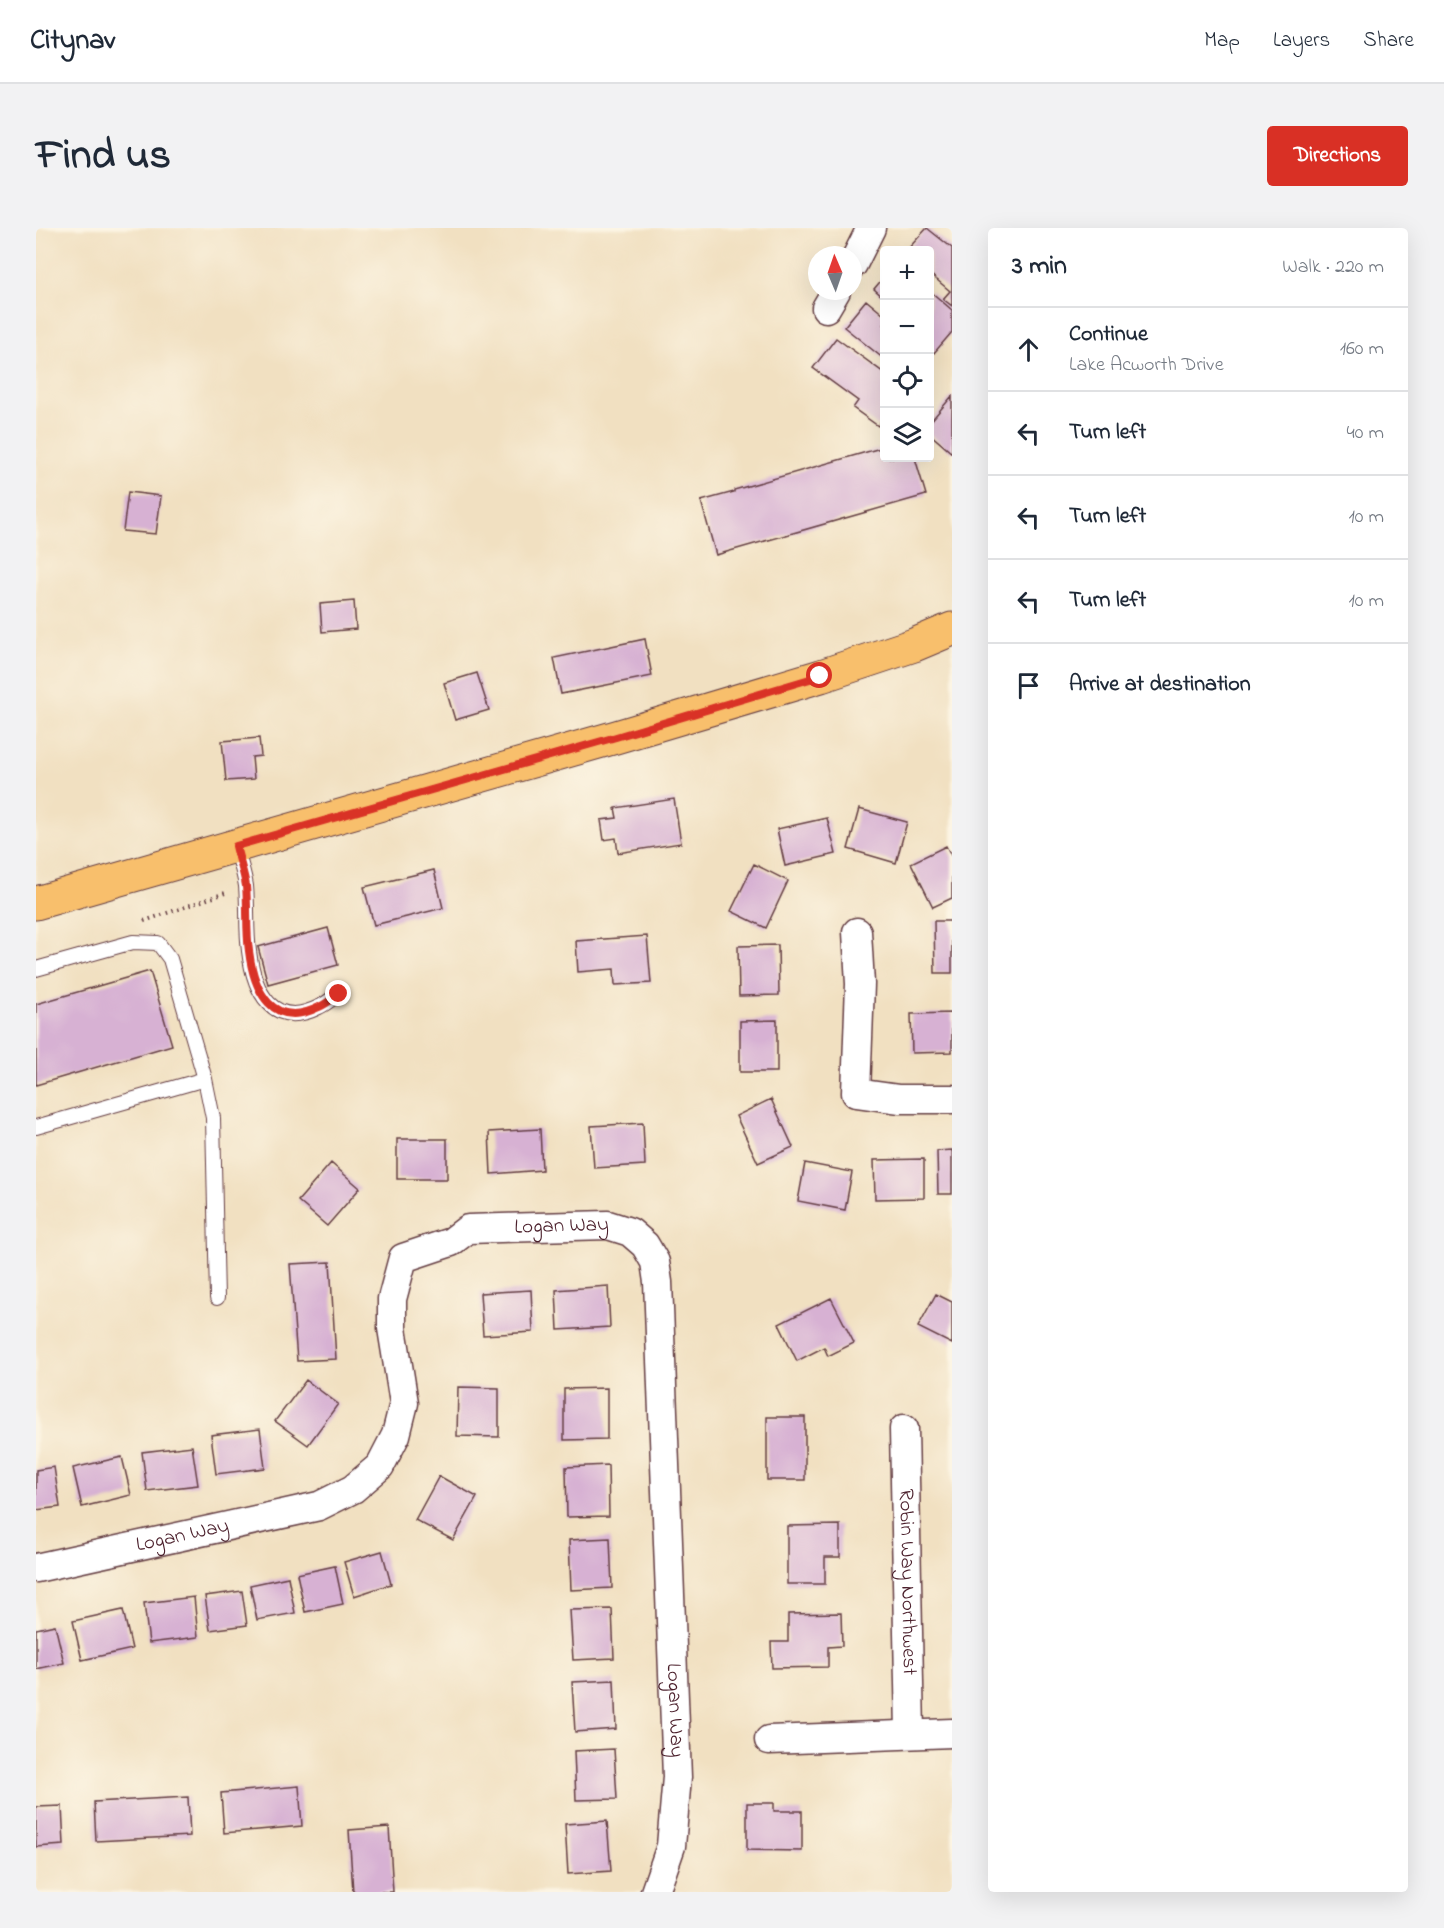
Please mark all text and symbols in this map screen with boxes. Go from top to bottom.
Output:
text: Citynav [30,21,115,62]
text: Map [1204,26,1240,56]
text: Layers [1273,26,1330,56]
text: Share [1363,26,1414,56]
text: Find us [36,126,171,187]
button: Directions [1267,126,1408,186]
north arrow [808,246,862,300]
map controls [880,246,934,462]
button: + [880,246,934,300]
text: 3 min [1012,248,1067,286]
text: Walk · 220 m [1282,253,1384,282]
button: − [880,300,934,354]
text: Continue [1069,319,1148,351]
icon: ahead [1012,333,1045,366]
text: 160 m [1340,335,1384,364]
text: Lake Acworth Drive [1069,351,1224,380]
button: locate [880,354,934,408]
button: layers [880,408,934,462]
icon: left [1012,417,1045,450]
text: Turn left [1069,417,1146,449]
text: 40 m [1347,419,1384,448]
icon: left [1012,501,1045,534]
text: Turn left [1069,501,1146,533]
text: 10 m [1348,503,1384,532]
icon: left [1012,585,1045,618]
text: Turn left [1069,585,1146,617]
text: 10 m [1348,587,1384,616]
route start [806,662,832,688]
icon: arrive [1012,669,1045,702]
text: Arrive at destination [1069,669,1251,701]
route end [325,980,351,1006]
street label: Logan Way [514,1210,609,1244]
street label: Robin Way Northwest [890,1488,924,1676]
street label: Logan Way [133,1511,232,1561]
street label: Logan Way [656,1663,691,1758]

